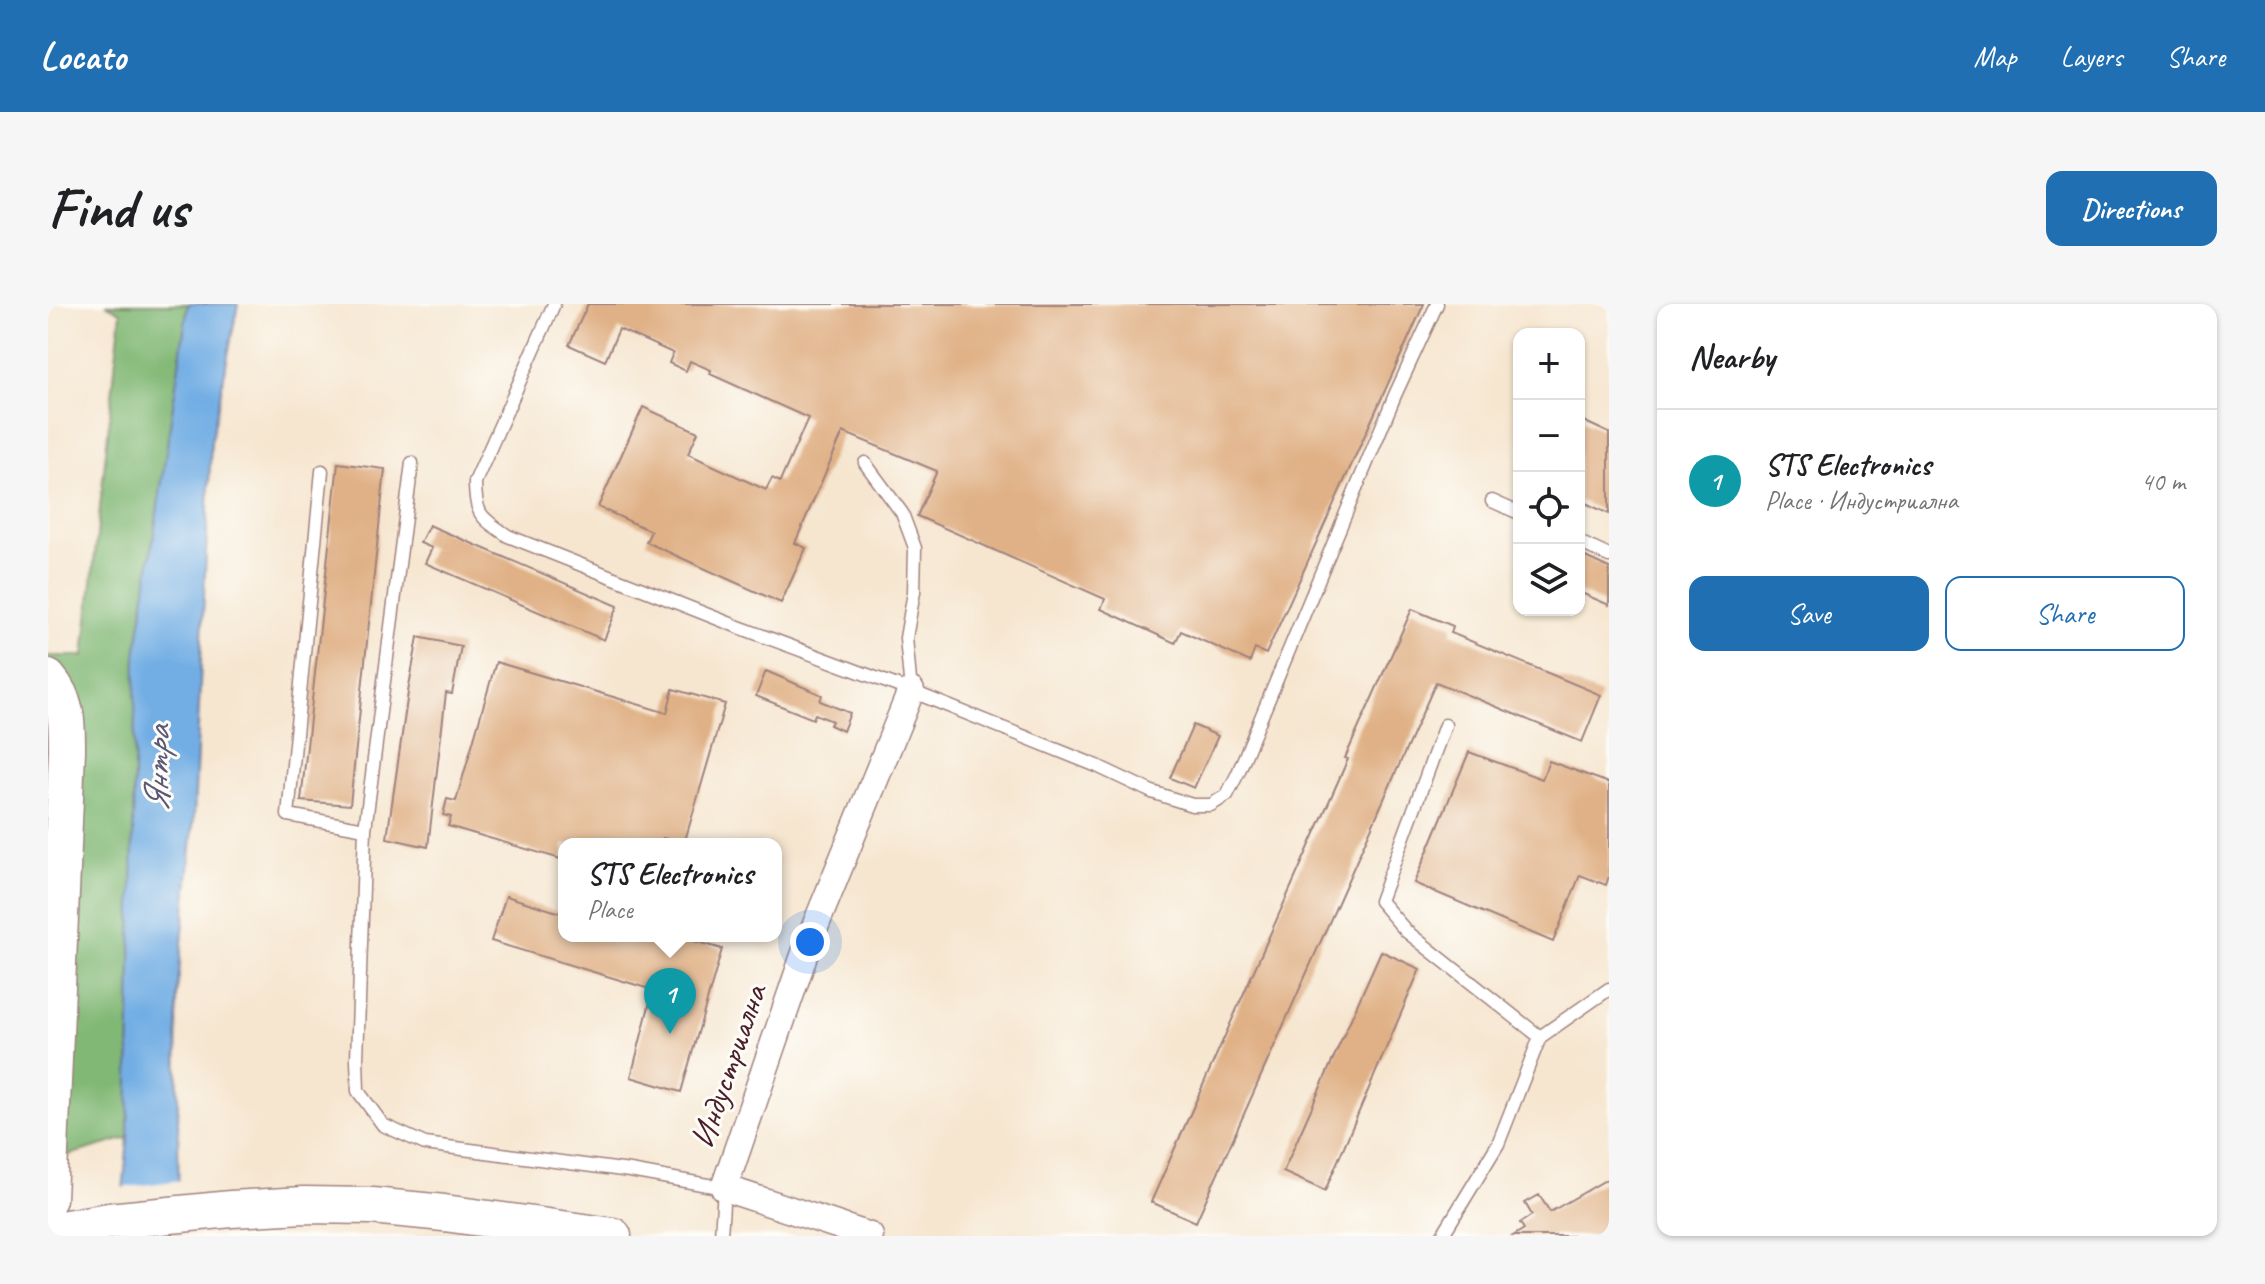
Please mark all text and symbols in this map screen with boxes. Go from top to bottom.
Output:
text: Locato [40,33,126,80]
text: Map [1974,39,2017,74]
text: Layers [2061,39,2122,74]
text: Share [2166,39,2225,74]
button: Directions [2046,171,2217,246]
text: Find us [48,173,188,244]
map controls [1513,328,1585,616]
button: + [1513,328,1585,400]
text: Nearby [1689,335,1775,378]
button: − [1513,400,1585,472]
text: STS Electronics [1765,446,1931,484]
text: 1 [1709,465,1721,498]
text: 40 m [2141,465,2185,498]
button: locate [1513,472,1585,544]
text: Place · Индустриална [1765,484,1958,517]
button: layers [1513,544,1585,616]
button: Save [1689,576,1929,651]
button: Share [1945,576,2185,651]
water label: Янтра [133,722,181,812]
popup [558,838,782,942]
text: STS Electronics [587,855,753,893]
text: Place [587,893,633,926]
your location [790,922,830,962]
pin: 1 [644,968,696,1034]
street label: Индустриална [680,977,777,1153]

